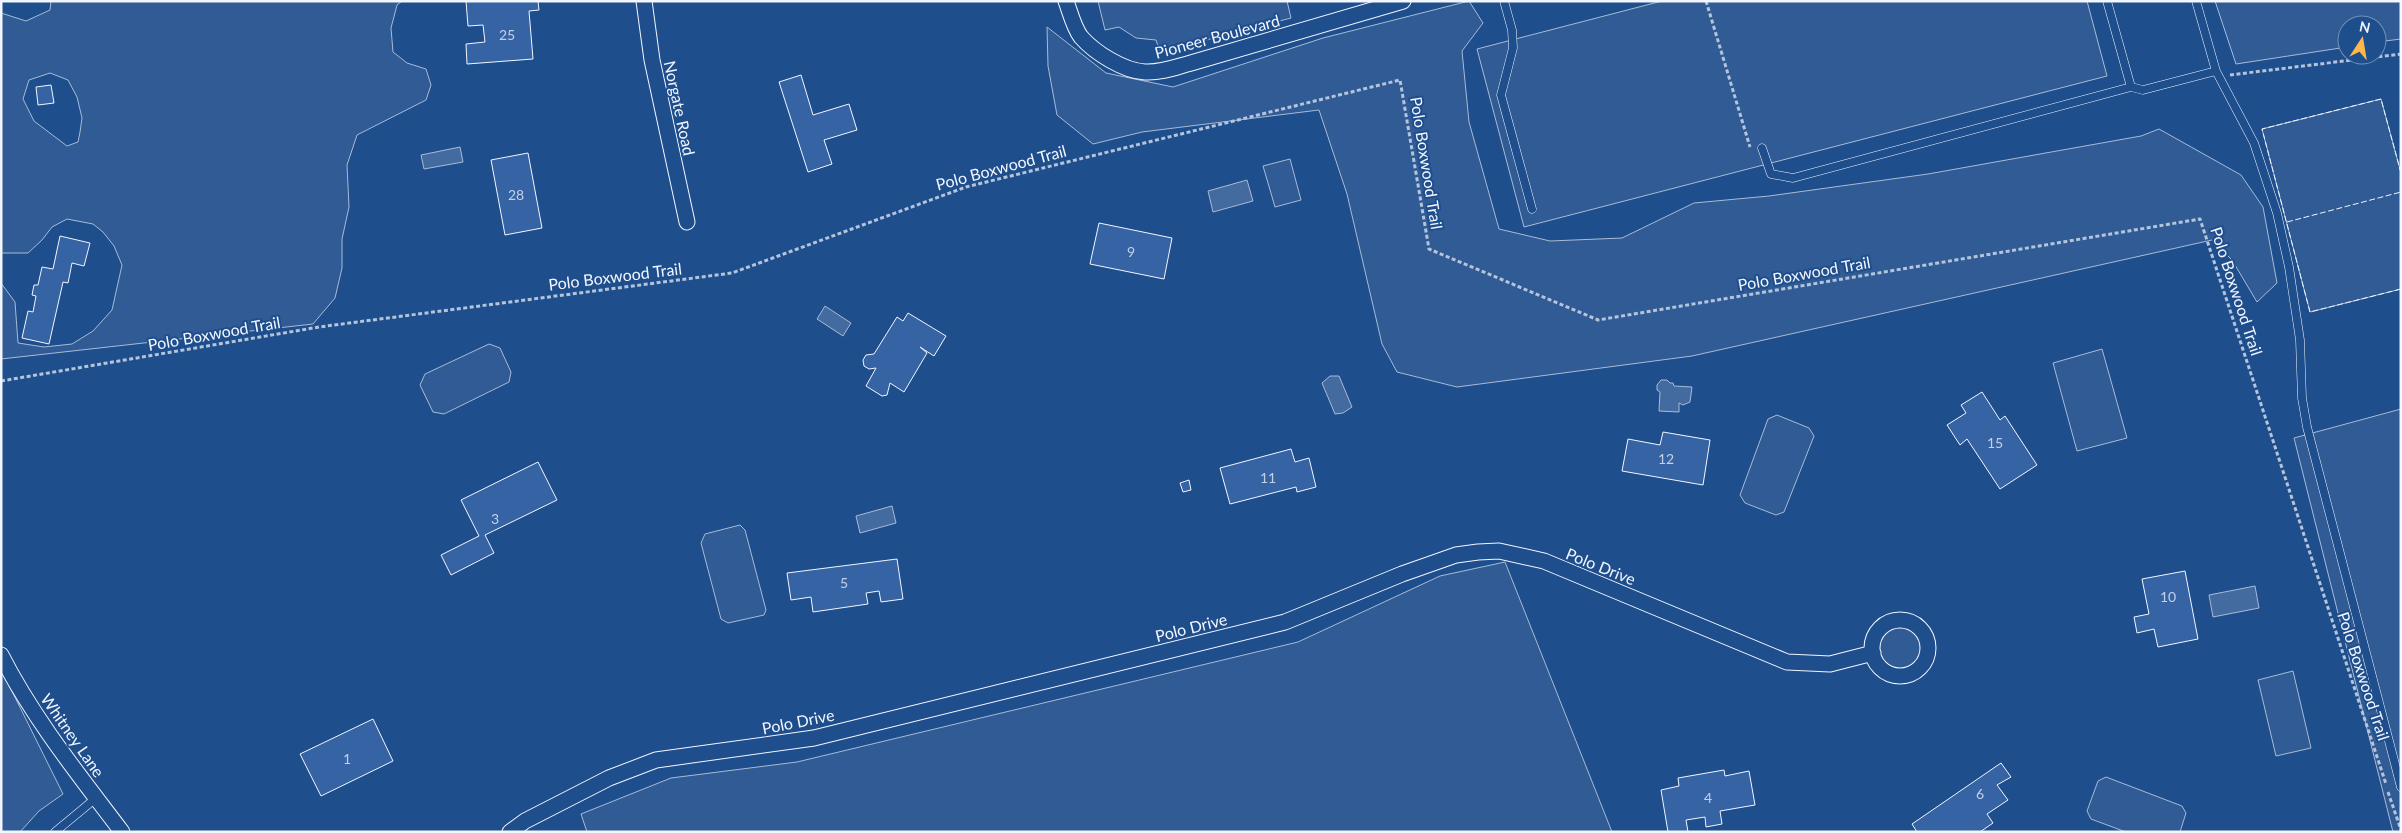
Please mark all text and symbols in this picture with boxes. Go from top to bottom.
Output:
street label: Pioneer Boulevard [1152,10,1282,62]
north arrow [2337,15,2387,65]
text: N [2358,17,2372,36]
house number: 25 [499,26,515,43]
street label: Norgate Road [661,59,699,157]
street label: Polo Boxwood Trail [1407,95,1447,231]
street label: Polo Boxwood Trail [934,140,1068,194]
house number: 28 [508,186,524,203]
street label: Polo Boxwood Trail [2207,224,2267,358]
house number: 9 [1127,243,1135,260]
street label: Polo Boxwood Trail [1736,252,1872,294]
street label: Polo Boxwood Trail [547,258,683,294]
street label: Polo Boxwood Trail [146,312,282,354]
house number: 15 [1987,434,2003,451]
house number: 12 [1658,450,1674,467]
house number: 11 [1260,469,1276,486]
house number: 3 [491,510,499,527]
street label: Polo Drive [1563,543,1639,589]
house number: 5 [840,574,848,591]
house number: 10 [2160,588,2176,605]
street label: Polo Drive [1153,609,1229,645]
street label: Polo Boxwood Trail [2334,609,2394,743]
street label: Whitney Lane [37,690,109,780]
street label: Polo Drive [760,705,836,737]
house number: 1 [343,750,351,767]
house number: 6 [1976,785,1984,802]
house number: 4 [1704,789,1712,806]

